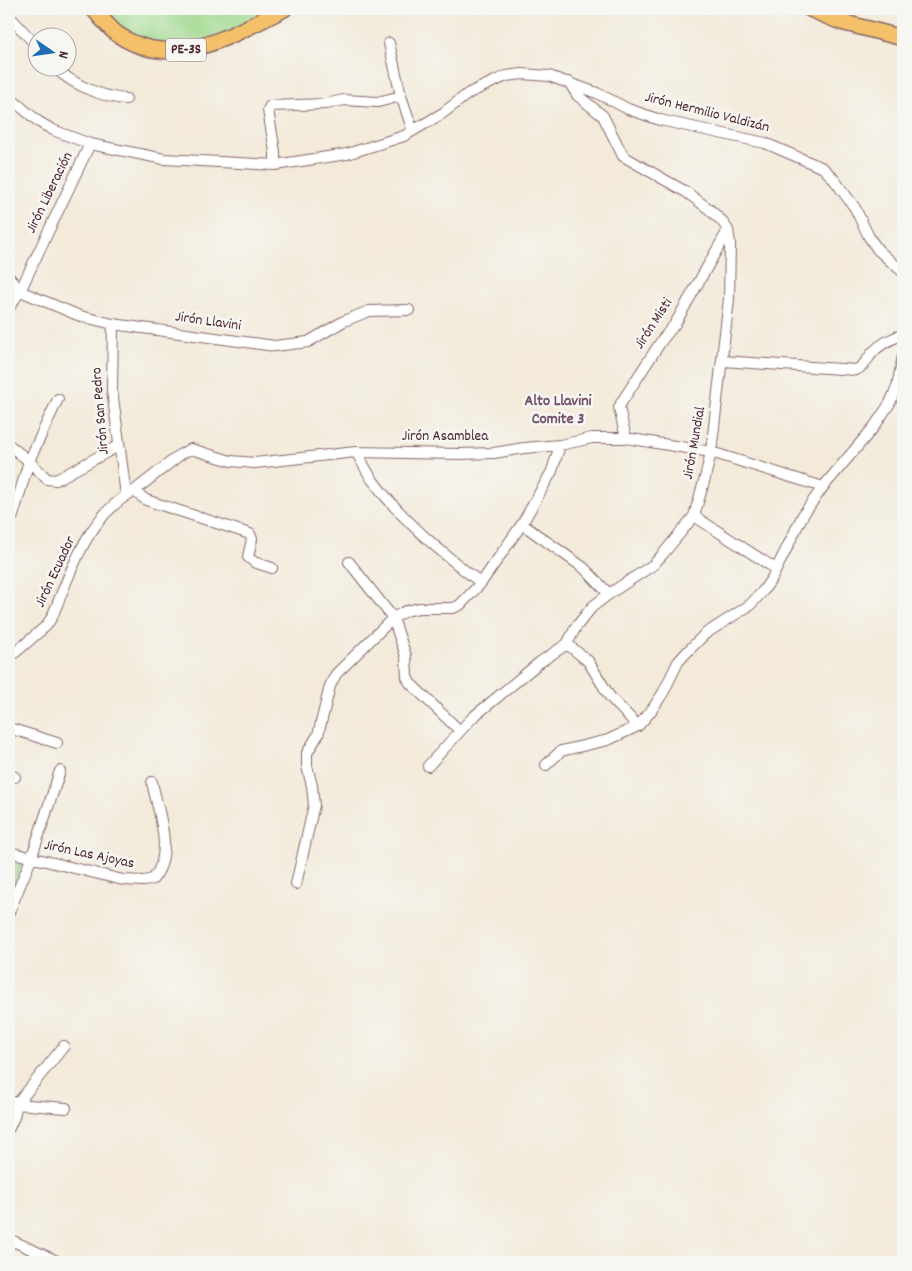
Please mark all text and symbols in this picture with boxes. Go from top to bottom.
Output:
north arrow [28,28,78,78]
road number: PE-3S [166,38,206,62]
text: N [52,49,73,60]
street label: Jirón Hermilio Valdizán [642,87,772,139]
street label: Jirón Liberación [21,149,79,237]
street label: Jirón Misti [629,294,679,354]
street label: Jirón Llavini [174,306,243,338]
street label: Jirón San Pedro [86,366,116,456]
district label: Alto Llavini Comite 3 [524,390,592,431]
street label: Jirón Mundial [678,405,712,481]
street label: Jirón Asamblea [402,426,489,448]
street label: Jirón Ecuador [30,532,82,611]
street label: Jirón Las Ajoyas [42,835,136,875]

